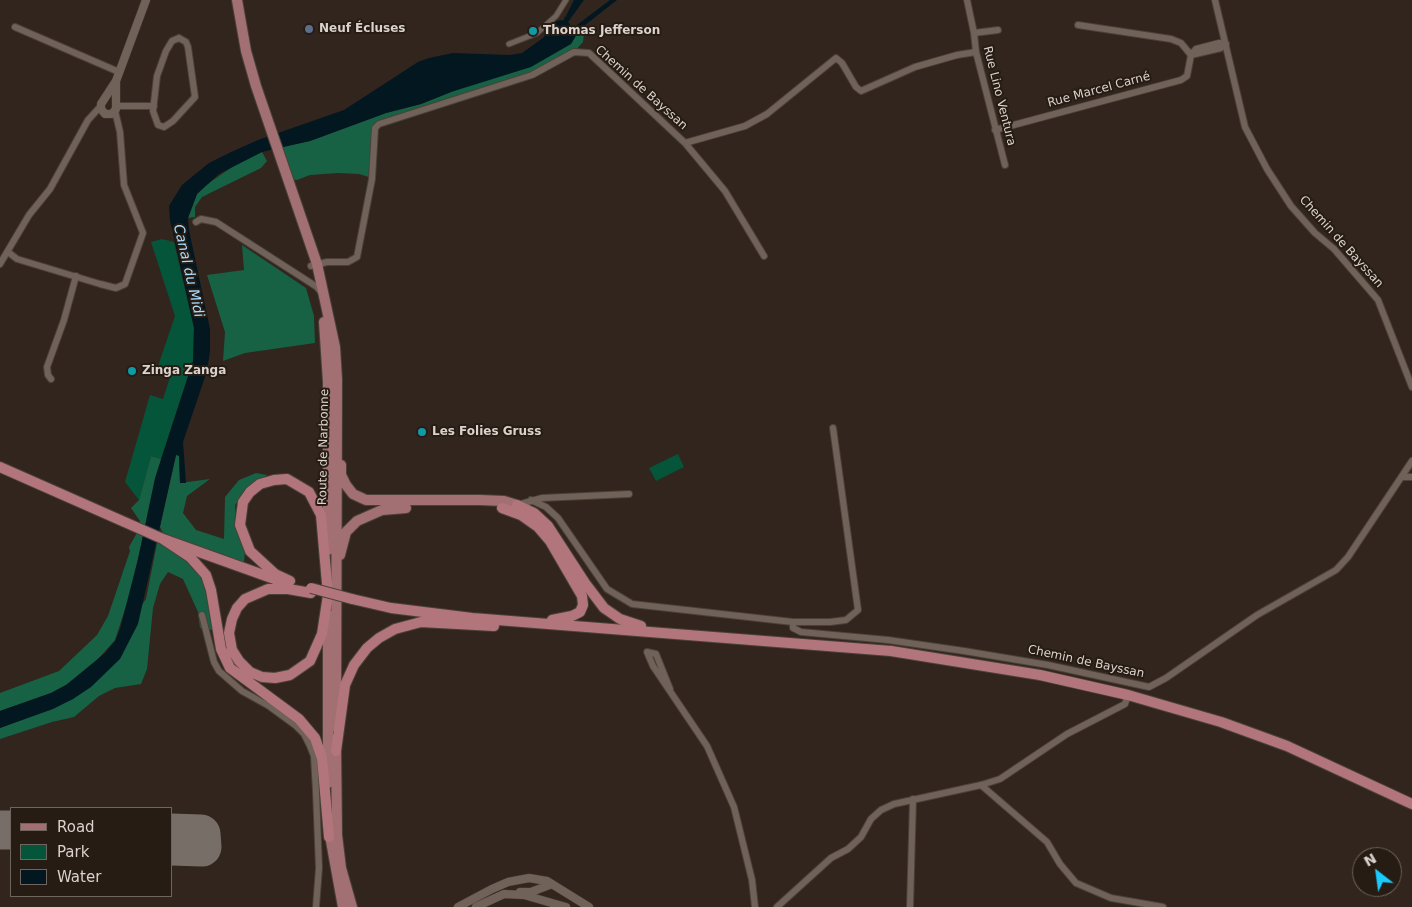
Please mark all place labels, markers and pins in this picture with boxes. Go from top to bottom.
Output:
place label: Neuf Écluses [319,22,406,36]
marker: Neuf Écluses [303,23,315,35]
place label: Thomas Jefferson [543,24,660,38]
marker: Thomas Jefferson [527,25,539,37]
place label: Zinga Zanga [142,364,226,378]
marker: Zinga Zanga [126,365,138,377]
place label: Les Folies Gruss [432,425,541,439]
marker: Les Folies Gruss [416,426,428,438]

